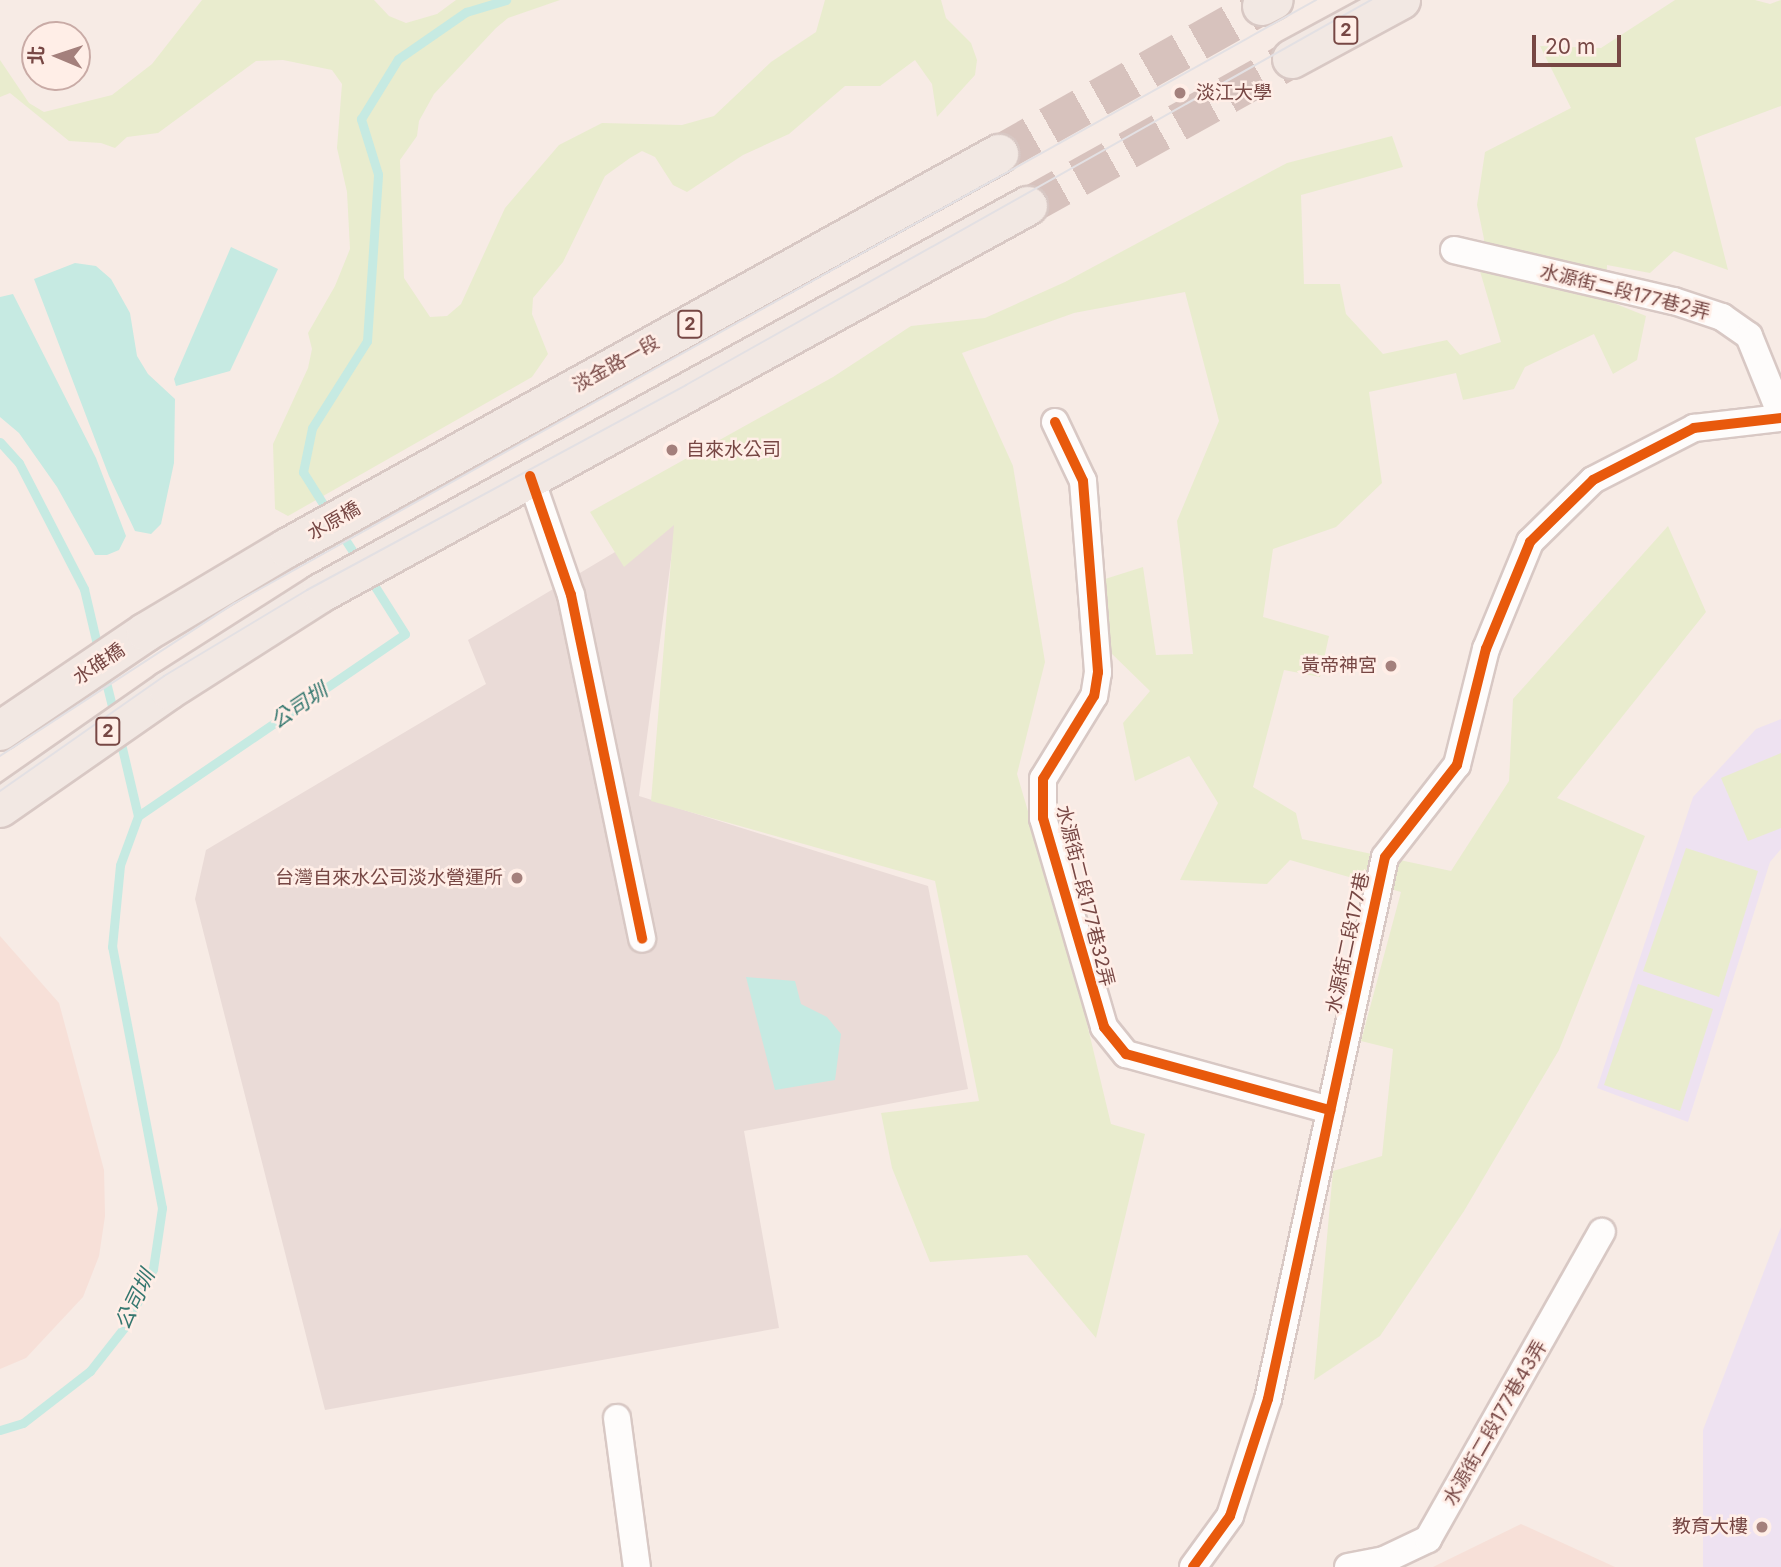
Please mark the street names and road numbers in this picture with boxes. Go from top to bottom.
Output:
road number: 2 [1332,15,1360,44]
street label: 水源街二段177巷2弄 [1538,260,1712,324]
road number: 2 [676,310,704,338]
street label: 淡金路一段 [569,331,663,397]
street label: 水原橋 [304,497,364,545]
street label: 水碓橋 [69,639,129,689]
road number: 2 [94,716,122,746]
street label: 水源街二段177巷32弄 [1051,803,1119,989]
street label: 水源街二段177巷 [1322,870,1374,1016]
street label: 水源街二段177巷43弄 [1438,1336,1552,1510]

